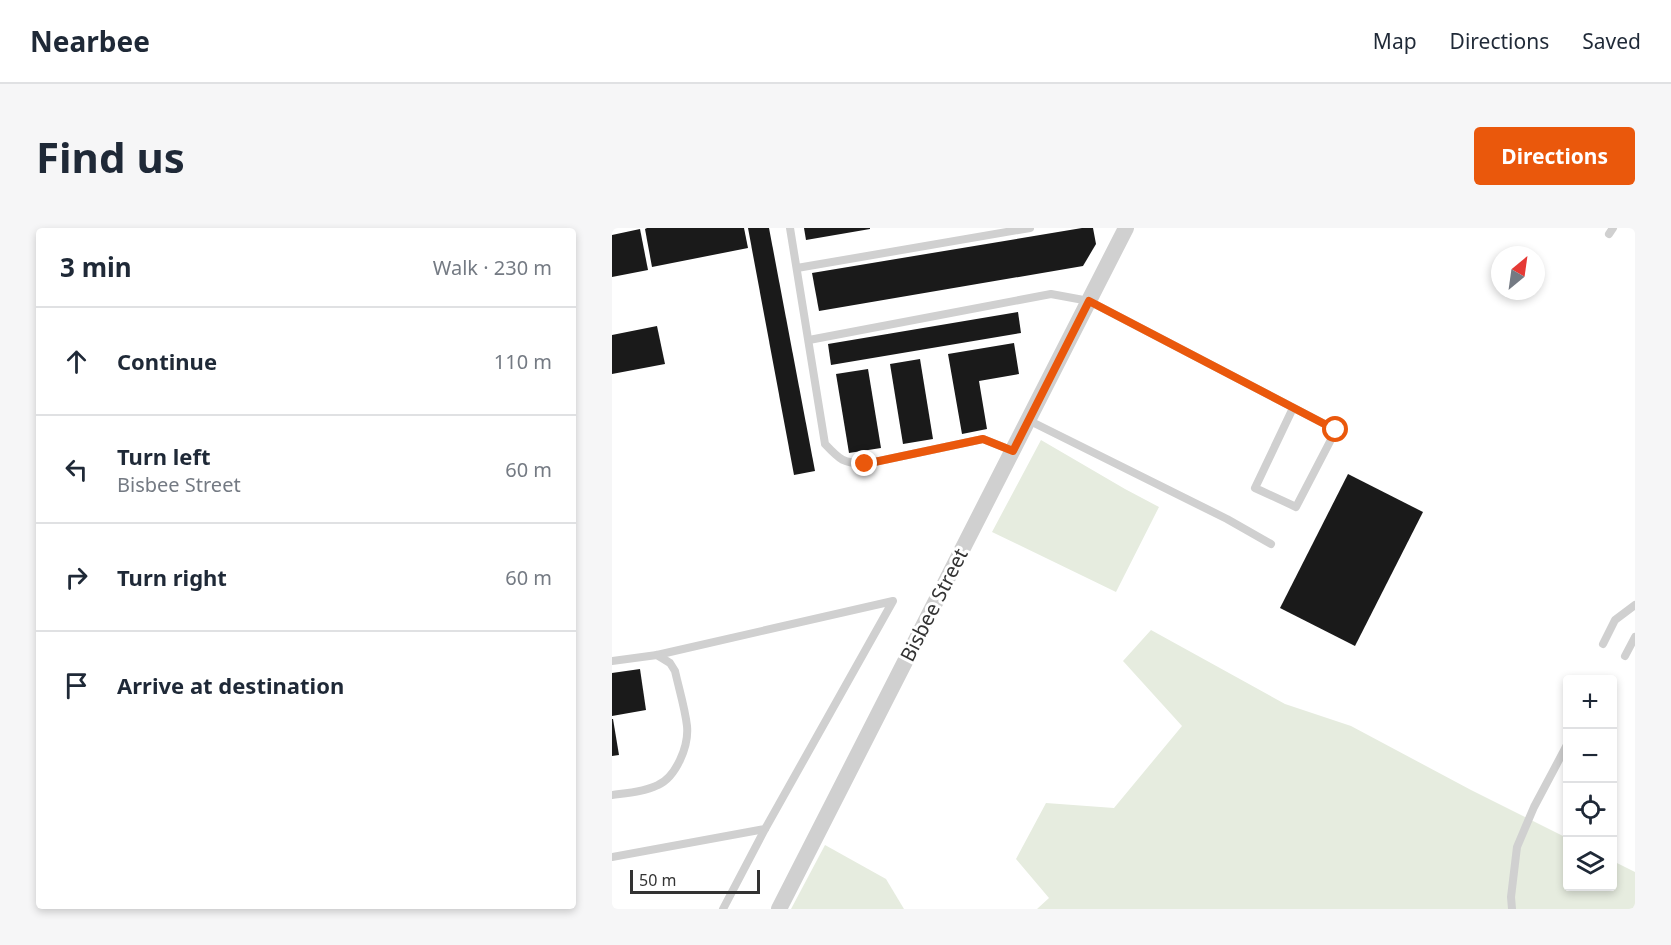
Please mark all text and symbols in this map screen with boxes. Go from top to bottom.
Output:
text: Nearbee [30,22,150,60]
text: Map [1373,27,1417,55]
text: Directions [1450,27,1549,55]
text: Saved [1582,27,1641,55]
button: Directions [1474,127,1635,185]
text: Find us [36,128,185,185]
north arrow [1491,246,1545,300]
text: 3 min [60,249,132,285]
text: Walk · 230 m [433,254,552,281]
icon: ahead [60,345,93,378]
text: Continue [117,346,217,376]
text: 110 m [494,348,552,375]
route start [1322,416,1348,442]
text: Turn left [117,441,211,471]
route end [851,450,877,476]
icon: left [60,453,93,486]
text: 60 m [505,456,552,483]
text: Bisbee Street [117,471,241,498]
street label: Bisbee Street [893,544,974,666]
icon: right [60,561,93,594]
text: Turn right [117,562,227,592]
text: 60 m [505,564,552,591]
icon: arrive [60,669,93,702]
text: Arrive at destination [117,670,344,700]
map controls [1563,675,1617,891]
button: + [1563,675,1617,729]
button: − [1563,729,1617,783]
button: locate [1563,783,1617,837]
button: layers [1563,837,1617,891]
scale bar [630,867,760,894]
text: 50 m [639,869,676,891]

